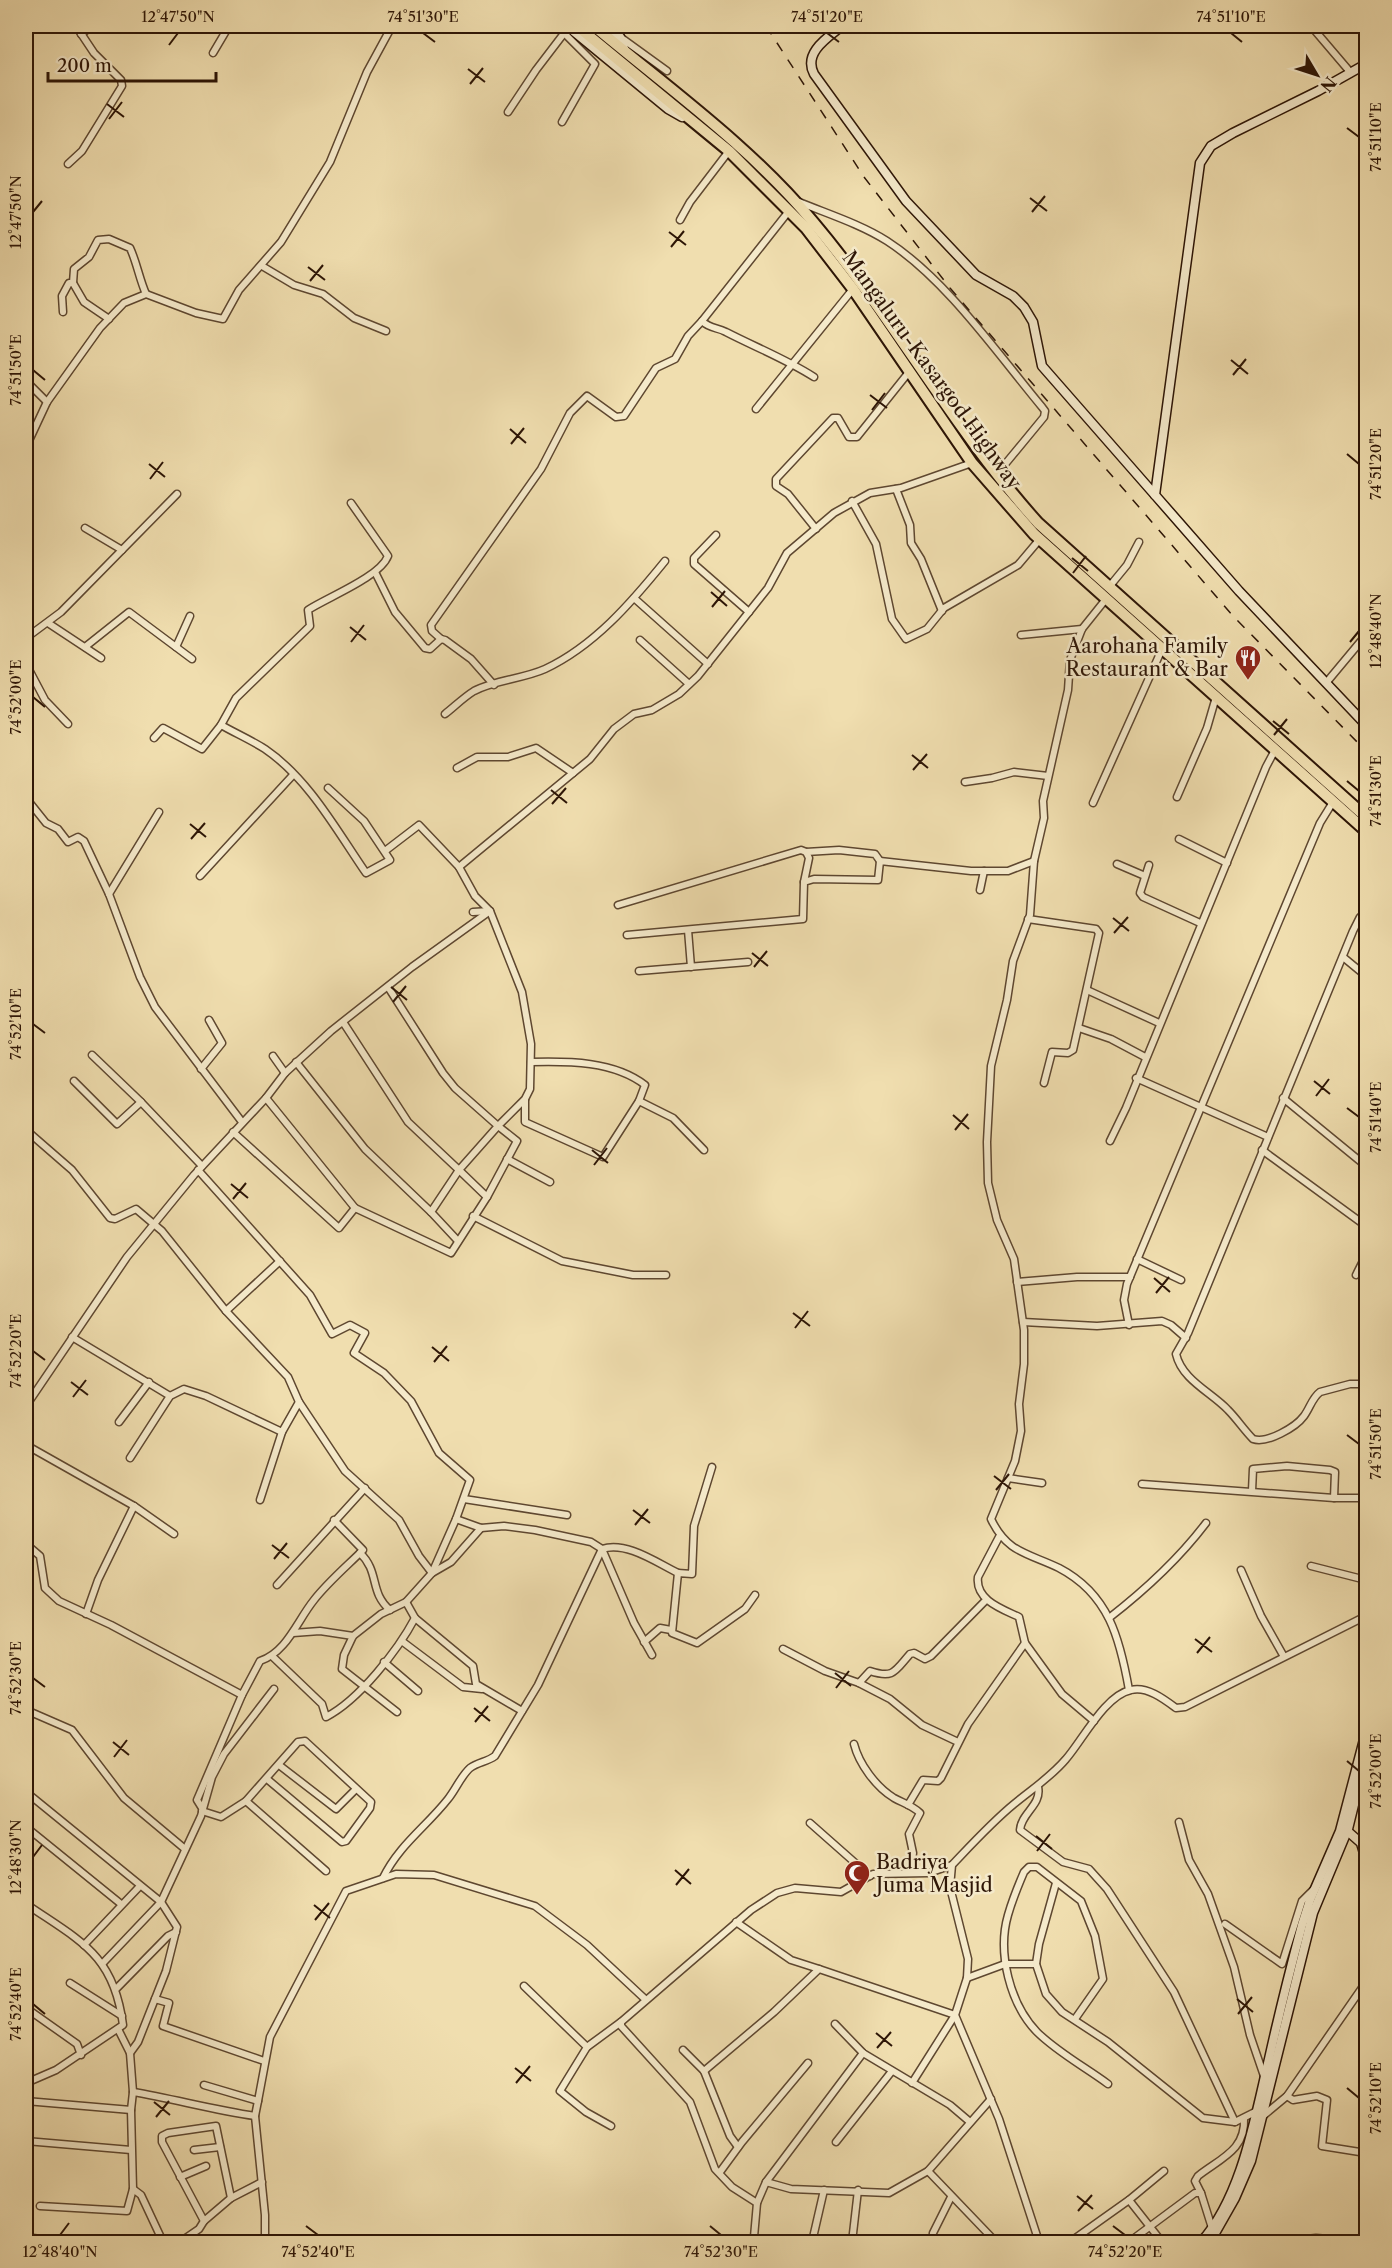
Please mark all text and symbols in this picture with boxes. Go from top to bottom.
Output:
text: 12°47'50"N [141,7,215,26]
text: 74°51'30"E [387,7,459,26]
text: 74°51'20"E [791,7,863,26]
text: 74°51'10"E [1196,7,1266,26]
scale bar [48,45,216,83]
north arrow [1287,45,1347,105]
text: 200 m [57,55,112,77]
text: N [1316,73,1341,96]
text: 74°51'10"E [1366,102,1385,172]
text: 12°47'50"N [6,175,25,249]
street label: Mangaluru-Kasargod Highway [837,246,1027,495]
text: 74°51'50"E [6,334,25,406]
text: 74°51'20"E [1366,428,1385,500]
text: 12°48'40"N [1366,593,1385,669]
place label: Aarohana Family Restaurant & Bar [1066,634,1229,681]
restaurant icon: Aarohana Family Restaurant & Bar [1233,643,1263,681]
text: 74°52'00"E [6,659,25,735]
text: 74°51'30"E [1366,755,1385,827]
text: 74°52'10"E [6,988,25,1060]
text: 74°51'40"E [1366,1081,1385,1153]
text: 74°52'20"E [6,1314,25,1388]
text: 74°51'50"E [1366,1408,1385,1480]
text: 74°52'30"E [6,1641,25,1715]
text: 74°52'00"E [1366,1733,1385,1809]
text: 12°48'30"N [6,1819,25,1895]
place label: Badriya Juma Masjid [873,1850,993,1897]
mosque icon: Badriya Juma Masjid [842,1858,872,1896]
text: 74°52'40"E [6,1967,25,2041]
text: 74°52'10"E [1366,2062,1385,2134]
text: 12°48'40"N [22,2242,98,2261]
text: 74°52'40"E [281,2242,355,2261]
text: 74°52'30"E [684,2242,758,2261]
text: 74°52'20"E [1088,2242,1162,2261]

